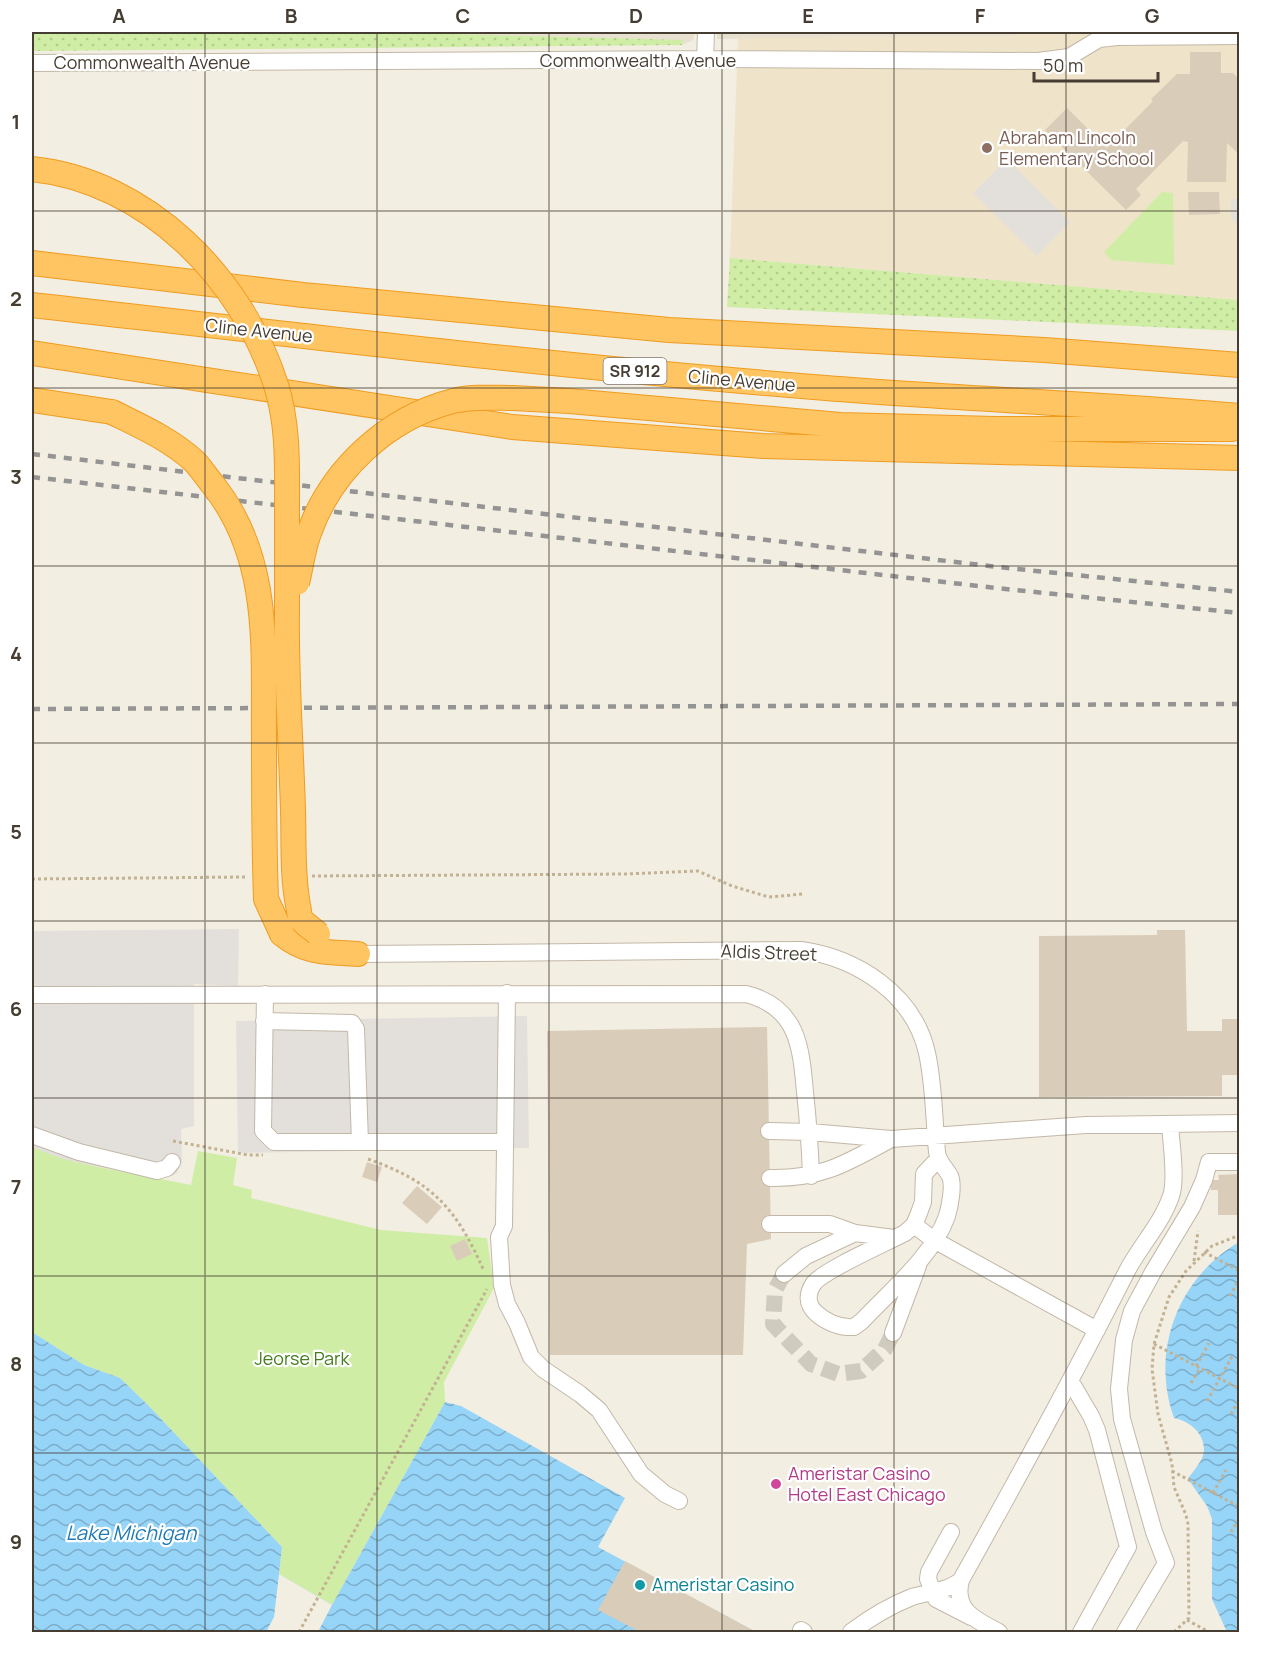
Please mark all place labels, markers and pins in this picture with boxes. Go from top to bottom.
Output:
place label: Abraham Lincoln Elementary School [999,125,1154,170]
marker: Abraham Lincoln Elementary School [980,141,994,155]
place label: Ameristar Casino Hotel East Chicago [788,1461,946,1506]
marker: Ameristar Casino Hotel East Chicago [769,1477,783,1491]
place label: Ameristar Casino [652,1572,794,1596]
marker: Ameristar Casino [633,1578,647,1592]

